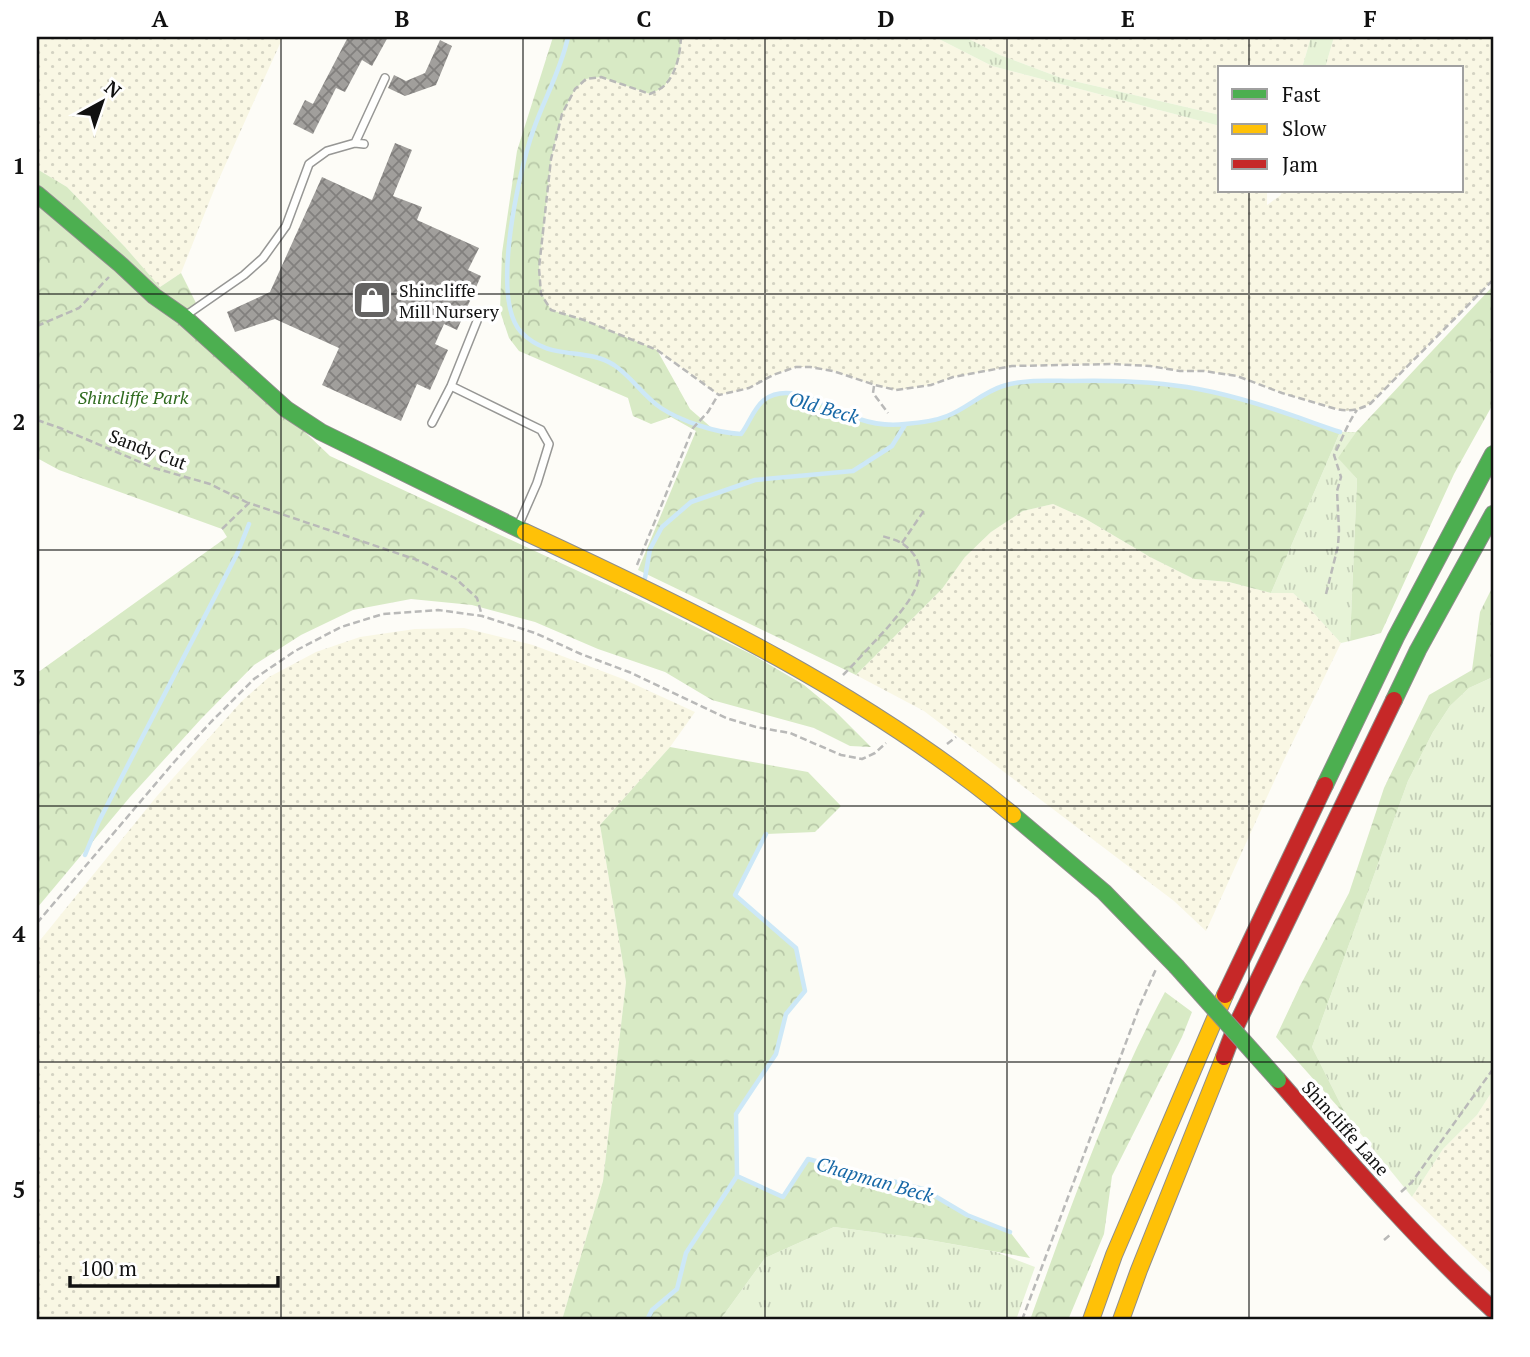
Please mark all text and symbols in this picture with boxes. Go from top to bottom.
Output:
text: A [152,3,169,34]
text: B [395,3,410,34]
text: C [637,3,652,34]
text: D [878,3,895,34]
text: E [1121,3,1135,34]
text: F [1363,3,1377,34]
north arrow [66,66,136,136]
legend [1218,66,1464,192]
text: N [100,74,127,103]
text: Fast [1282,80,1321,108]
text: Slow [1282,114,1327,142]
text: 1 [13,150,26,181]
text: Jam [1282,150,1318,178]
place label: Shincliffe Mill Nursery [399,278,500,323]
shop icon: Shincliffe Mill Nursery [351,279,393,321]
park label: Shincliffe Park [78,385,189,409]
water label: Old Beck [786,385,863,429]
text: 2 [13,406,26,437]
street label: Sandy Cut [106,423,191,475]
text: 3 [13,662,26,693]
text: 4 [13,918,26,949]
street label: Shincliffe Lane [1297,1075,1395,1181]
water label: Chapman Beck [814,1150,937,1208]
text: 5 [13,1174,26,1205]
scale bar [70,1245,278,1289]
text: 100 m [80,1254,137,1282]

